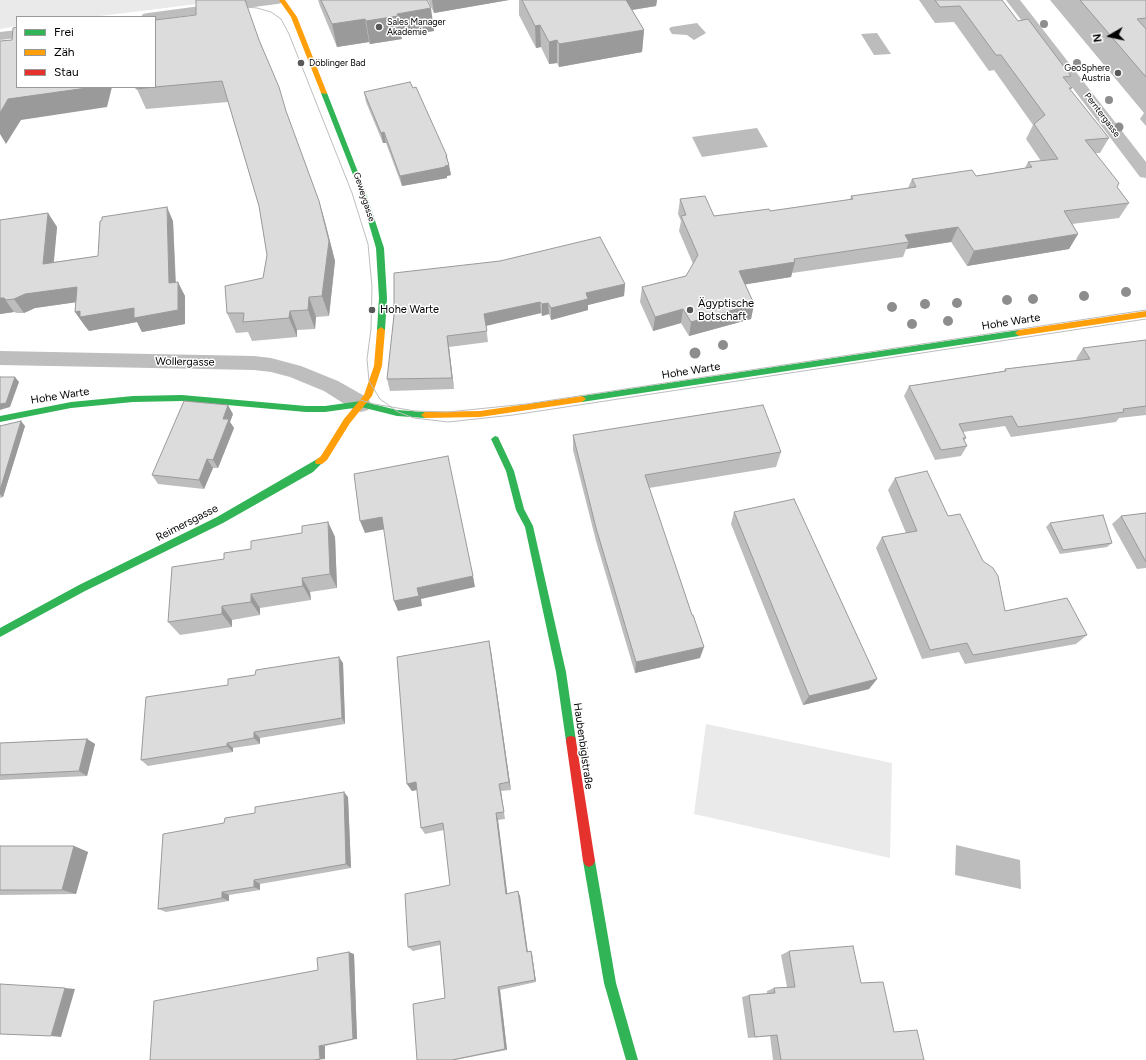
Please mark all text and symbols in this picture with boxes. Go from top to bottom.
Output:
legend [16,16,156,88]
north arrow [1090,16,1130,56]
place label: Sales Manager Akademie [387,17,445,38]
marker: Sales Manager Akademie [374,22,384,32]
text: Frei [54,25,74,39]
text: N [1091,33,1105,43]
text: Zäh [54,45,75,59]
marker: Döblinger Bad [296,58,306,68]
place label: Döblinger Bad [309,58,366,68]
place label: GeoSphere Austria [1064,63,1110,84]
text: Stau [54,65,79,79]
marker: GeoSphere Austria [1113,68,1123,78]
street label: Perntergasse [1082,91,1122,139]
street label: Geweygasse [351,171,377,223]
place label: Ägyptische Botschaft [698,297,754,323]
place label: Hohe Warte [380,303,439,317]
marker: Hohe Warte [367,305,377,315]
marker: Ägyptische Botschaft [685,305,695,315]
street label: Hohe Warte [981,311,1041,333]
street label: Wollergasse [155,355,215,369]
street label: Hohe Warte [661,360,721,382]
street label: Hohe Warte [30,385,90,407]
street label: Reimersgasse [154,502,220,544]
street label: Haubenbiglstraße [570,702,596,790]

